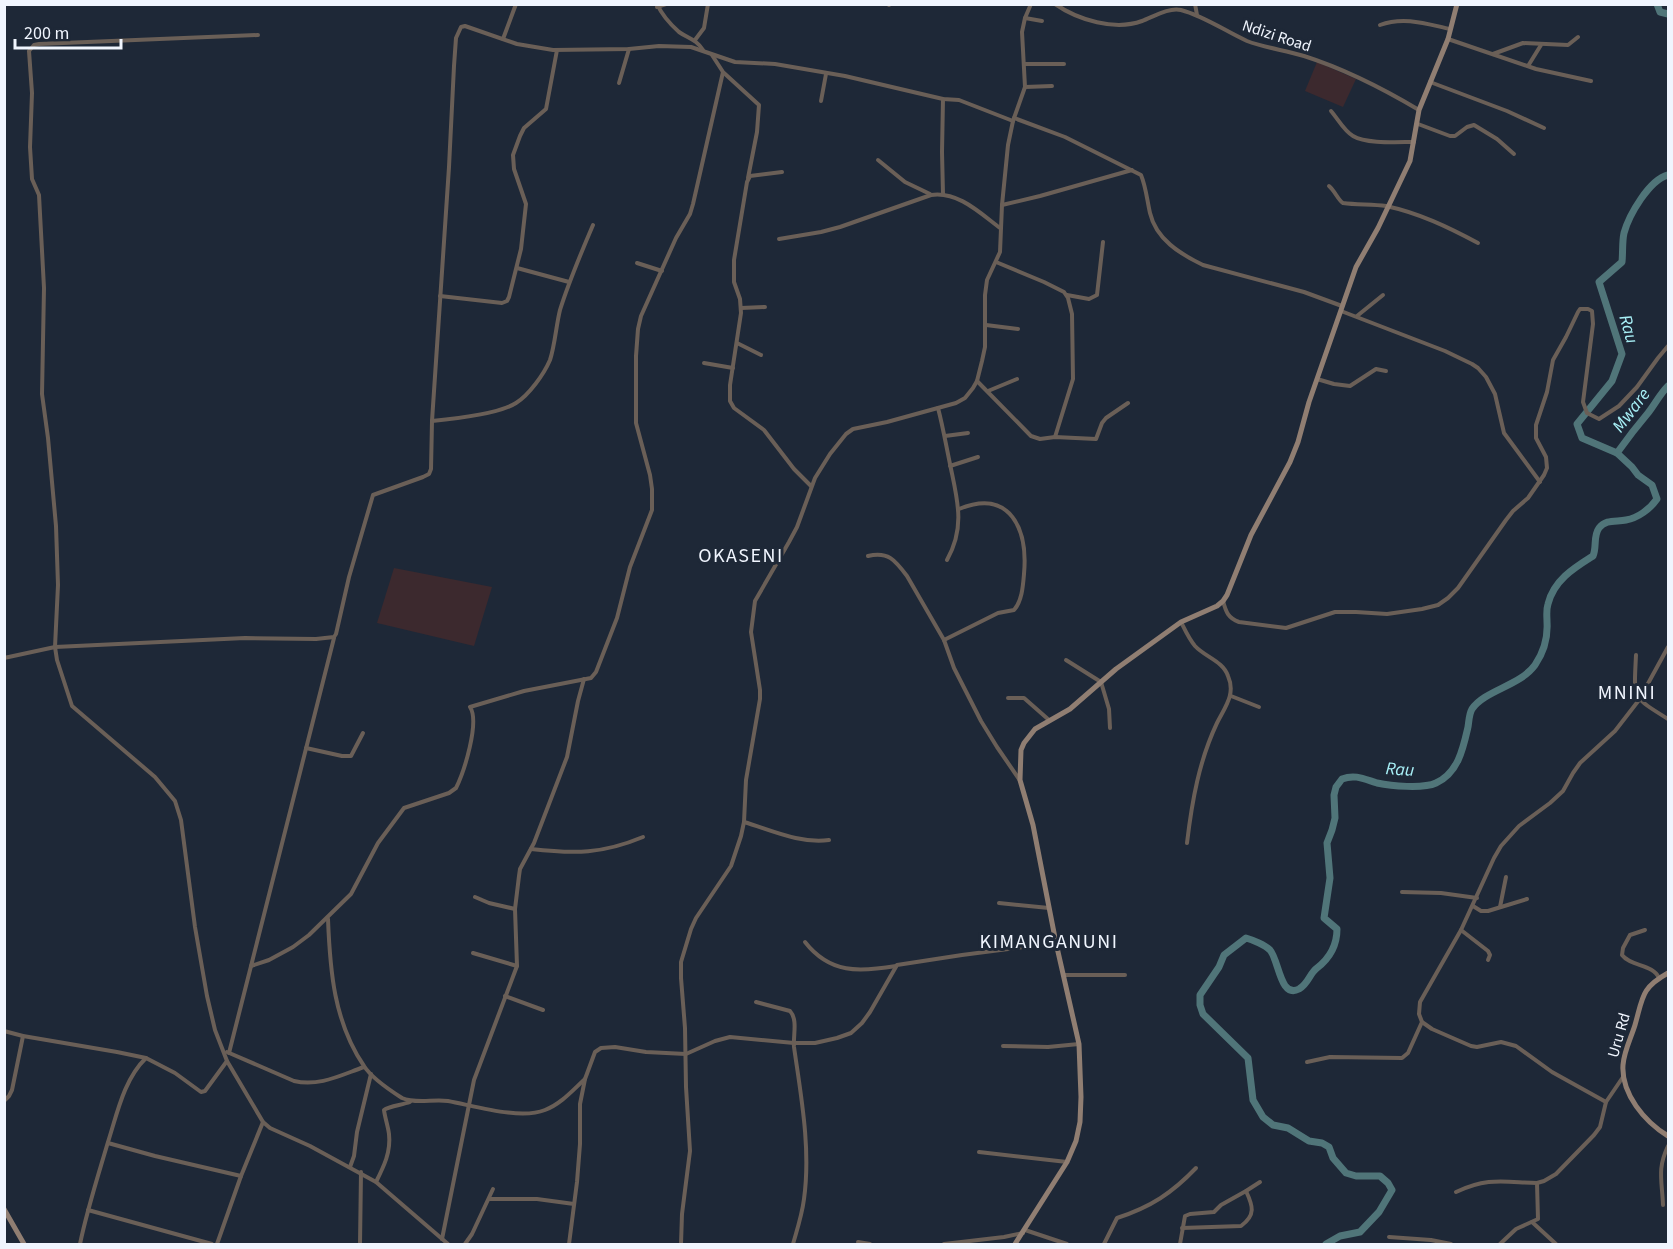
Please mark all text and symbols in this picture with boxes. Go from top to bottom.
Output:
scale bar [15,12,122,50]
street label: Ndizi Road [1239,14,1314,57]
text: 200 m [24,21,69,46]
water label: Rau [1613,312,1645,346]
water label: Mware [1606,383,1657,438]
district label: OKASENI [698,542,784,570]
district label: MNINI [1598,679,1656,707]
water label: Rau [1385,756,1415,783]
district label: KIMANGANUNI [980,928,1118,956]
street label: Uru Rd [1602,1010,1636,1060]

